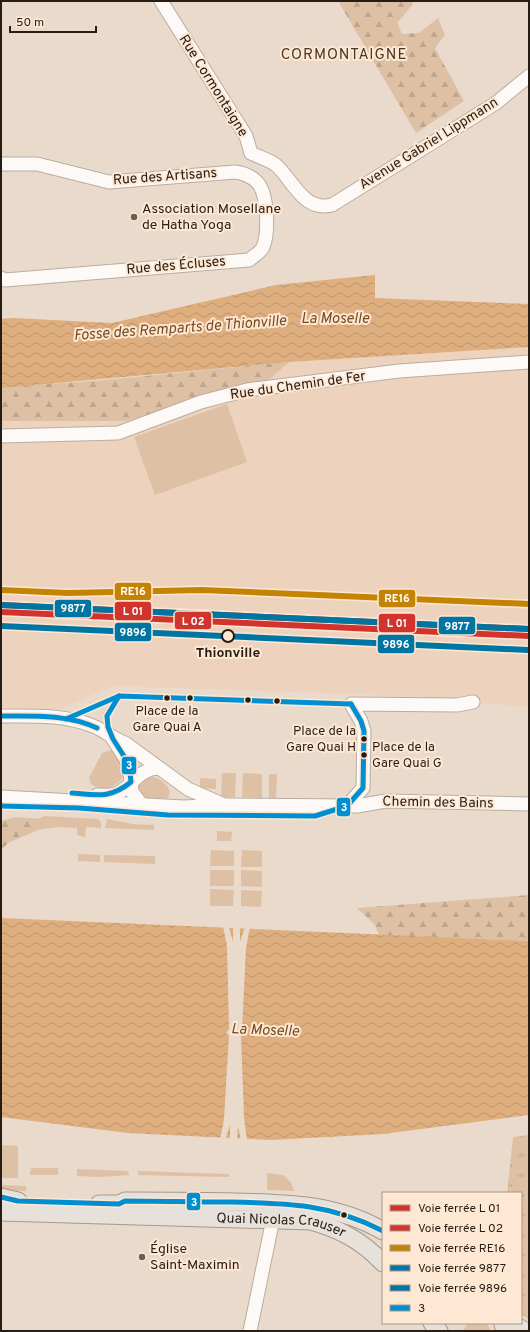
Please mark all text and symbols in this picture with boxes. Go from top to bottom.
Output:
scale bar [10,8,96,34]
text: 50 m [16,15,44,31]
street label: Rue Cormontaigne [175,32,251,140]
district label: CORMONTAIGNE [281,46,407,65]
street label: Avenue Gabriel Lippmann [356,94,502,194]
street label: Rue des Artisans [112,165,218,189]
place label: Association Mosellane de Hatha Yoga [142,201,281,234]
marker: Association Mosellane de Hatha Yoga [129,212,139,222]
street label: Rue des Écluses [126,252,226,279]
water label: La Moselle [301,310,369,329]
water label: Fosse des Remparts de Thionville [73,312,287,346]
street label: Rue du Chemin de Fer [229,368,367,404]
line badge: RE16 [114,582,152,601]
text: RE16 [120,585,146,599]
line badge: RE16 [378,589,416,608]
text: RE16 [384,592,410,606]
line badge: 9877 [54,599,92,618]
line badge: L 01 [114,601,152,621]
text: 9877 [60,602,86,616]
text: L 01 [123,605,143,619]
line badge: L 02 [174,611,212,630]
line badge: L 01 [378,613,416,633]
text: L 02 [182,615,204,629]
line badge: 9877 [438,616,476,635]
text: L 01 [387,617,407,631]
text: 9877 [444,620,470,634]
line badge: 9896 [114,622,152,642]
text: 9896 [119,626,147,640]
marker: Thionville [221,629,235,643]
line badge: 9896 [377,634,415,654]
text: 9896 [382,638,410,652]
place label: Thionville [196,645,260,662]
marker: Place de la Gare Quai A [162,693,172,703]
unlabelled marker [185,693,195,703]
unlabelled marker [243,695,253,705]
unlabelled marker [272,696,282,706]
place label: Place de la Gare Quai A [132,704,202,736]
place label: Place de la Gare Quai H [286,724,356,756]
marker: Place de la Gare Quai H [359,734,369,744]
place label: Place de la Gare Quai G [372,740,442,772]
marker: Place de la Gare Quai G [359,750,369,760]
line badge: 3 [121,756,137,775]
text: 3 [126,759,132,773]
street label: Chemin des Bains [382,794,494,812]
line badge: 3 [336,797,351,817]
text: 3 [341,801,347,815]
water label: La Moselle [231,1020,300,1042]
line badge: 3 [186,1192,201,1211]
legend [382,1192,522,1324]
text: 3 [191,1196,197,1210]
text: Voie ferrée L 01 [418,1201,500,1217]
street label: Quai Nicolas Crauser [216,1210,349,1242]
unlabelled marker [339,1210,349,1220]
text: Voie ferrée L 02 [418,1221,503,1237]
place label: Église Saint-Maximin [150,1240,240,1274]
text: Voie ferrée RE16 [418,1241,506,1257]
marker: Église Saint-Maximin [137,1252,147,1262]
text: Voie ferrée 9877 [418,1261,506,1277]
text: Voie ferrée 9896 [418,1281,507,1297]
text: 3 [418,1301,425,1317]

